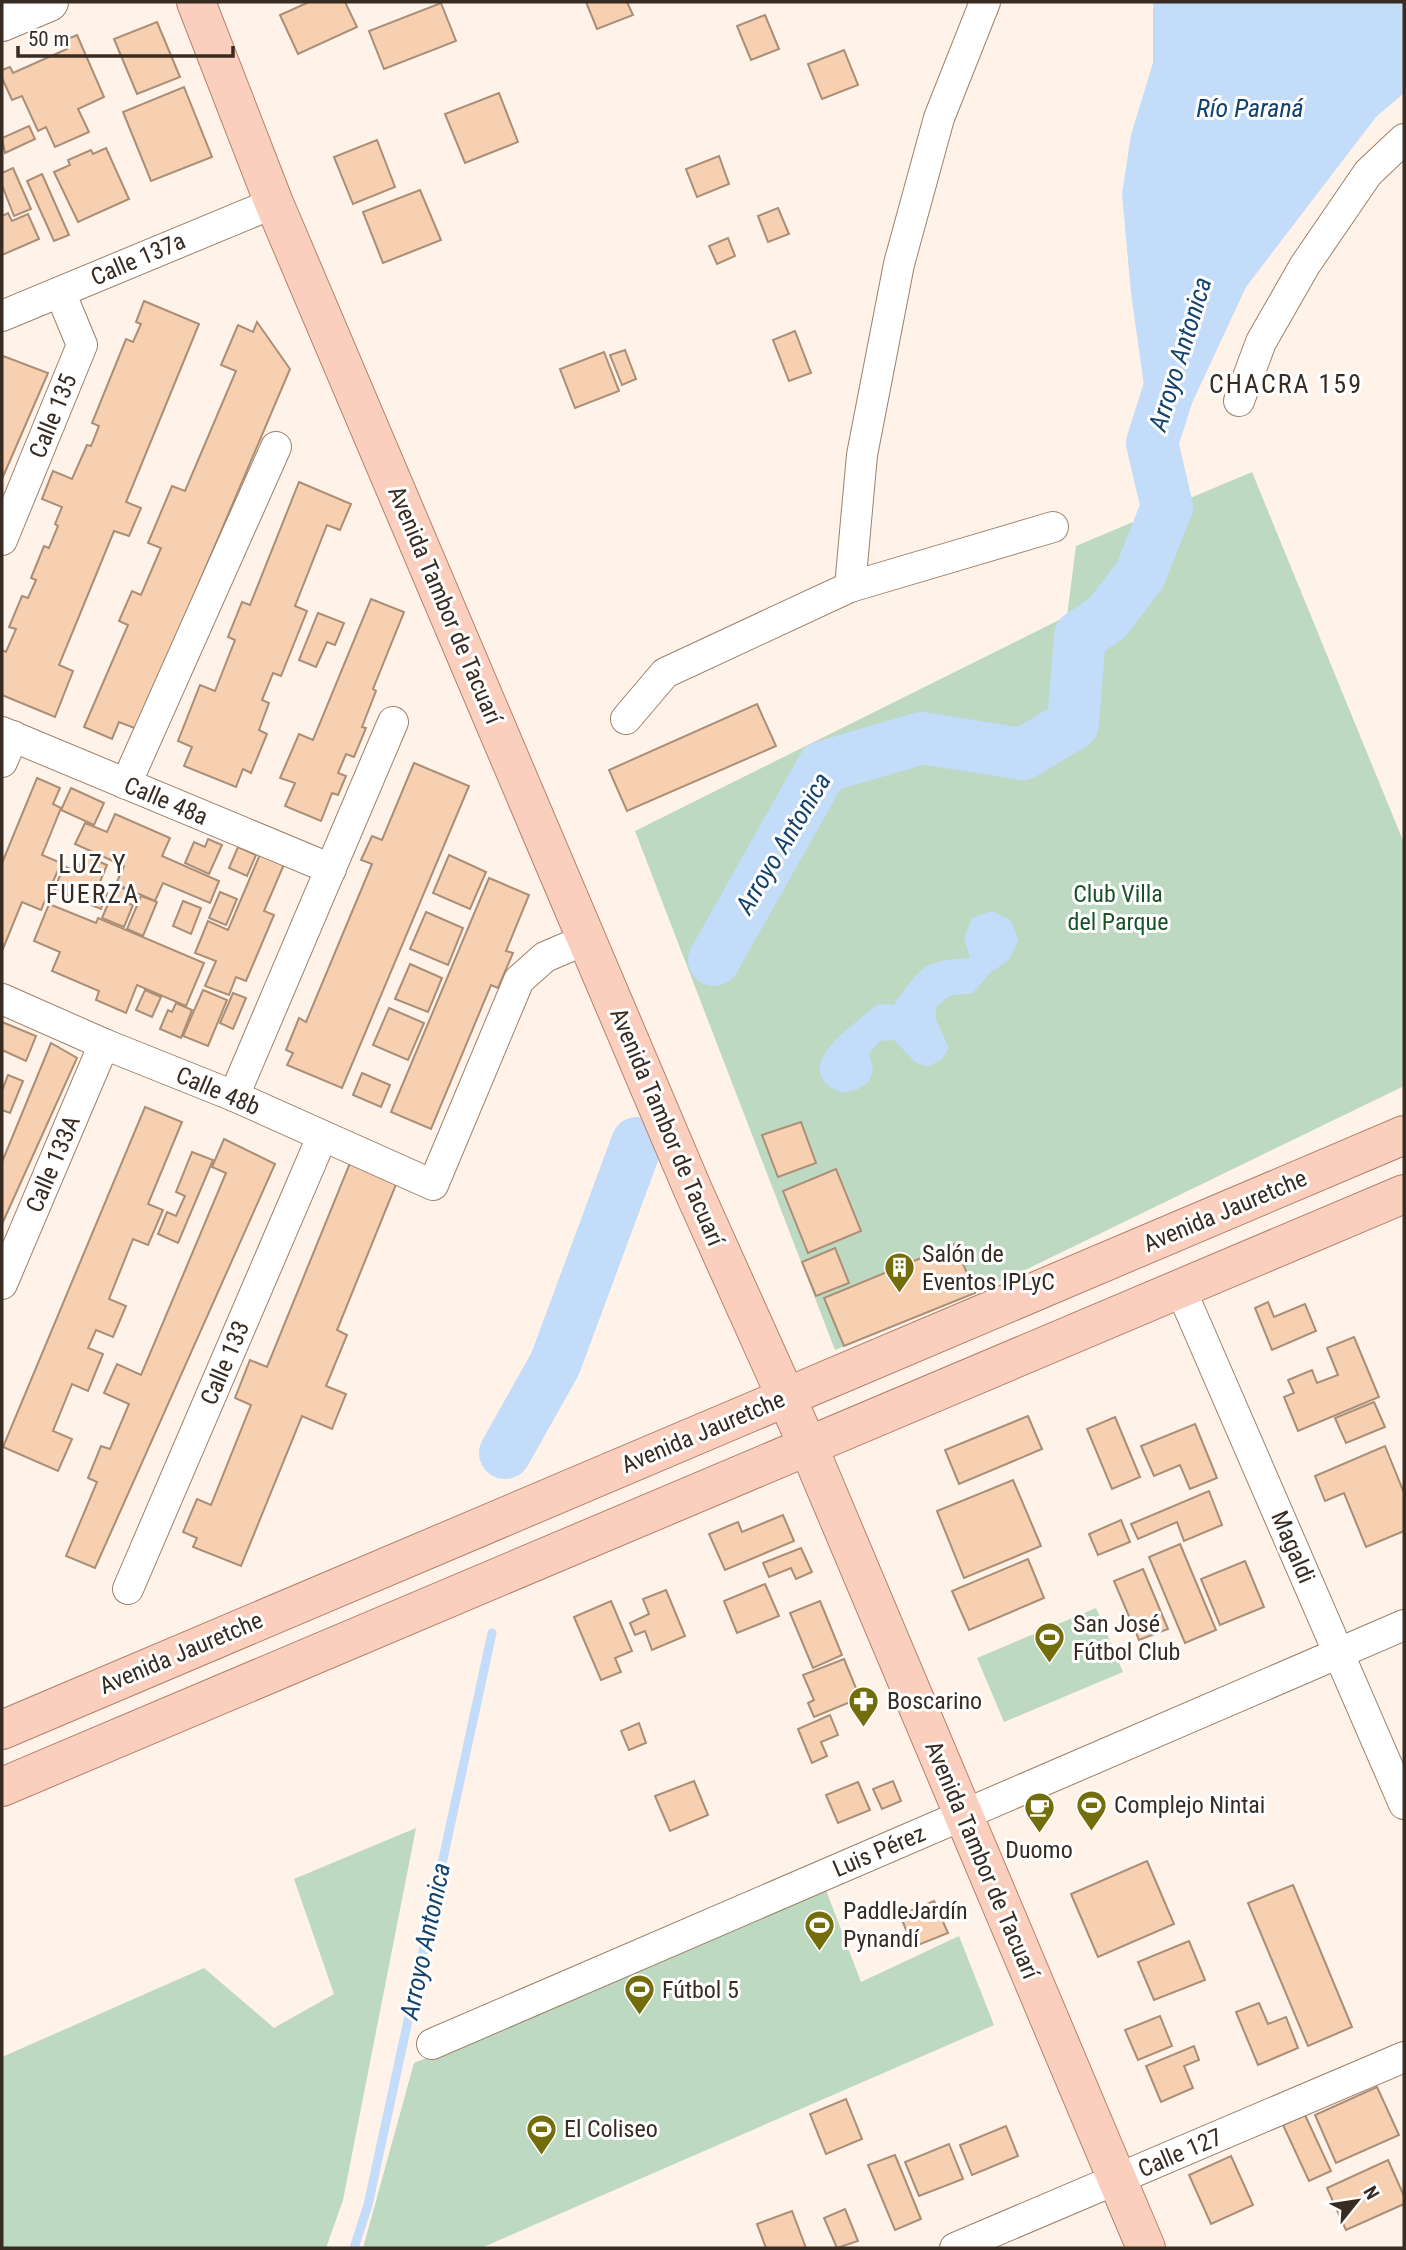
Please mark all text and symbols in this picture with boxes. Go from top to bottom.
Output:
scale bar [18,14,233,58]
text: 50 m [28,27,69,51]
water label: Río Paraná [1196,93,1305,123]
street label: Calle 137a [87,227,189,291]
water label: Arroyo Antonica [1142,273,1218,436]
district label: CHACRA 159 [1209,369,1363,399]
street label: Calle 135 [23,370,83,462]
street label: Avenida Tambor de Tacuarí [382,482,508,729]
water label: Arroyo Antonica [729,767,837,920]
street label: Calle 48a [120,771,212,831]
district label: LUZ Y FUERZA [46,849,140,909]
park label: Club Villa del Parque [1068,880,1168,936]
street label: Avenida Tambor de Tacuarí [604,1004,730,1251]
street label: Calle 48b [172,1061,264,1121]
street label: Calle 133A [20,1111,86,1217]
street label: Avenida Jauretche [1139,1164,1311,1258]
place label: Salón de Eventos IPLyC [922,1240,1055,1296]
building icon: Salón de Eventos IPLyC [882,1251,916,1295]
street label: Calle 133 [195,1317,255,1409]
street label: Avenida Jauretche [617,1385,789,1479]
street label: Magaldi [1265,1507,1321,1587]
street label: Avenida Jauretche [95,1606,267,1700]
place label: San José Fútbol Club [1073,1610,1180,1666]
sports icon: San José Fútbol Club [1033,1621,1067,1665]
pharmacy icon: Boscarino [847,1684,881,1728]
place label: Boscarino [887,1687,982,1715]
street label: Avenida Tambor de Tacuarí [919,1737,1045,1984]
sports icon: Complejo Nintai [1074,1788,1108,1832]
cafe icon: Duomo [1022,1791,1056,1835]
place label: Complejo Nintai [1114,1791,1265,1819]
street label: Luis Pérez [829,1819,929,1883]
place label: Duomo [1005,1836,1073,1864]
water label: Arroyo Antonica [394,1860,456,2023]
place label: PaddleJardín Pynandí [843,1897,968,1953]
sports icon: PaddleJardín Pynandí [803,1908,837,1952]
sports icon: Fútbol 5 [622,1973,656,2017]
place label: Fútbol 5 [662,1976,739,2004]
sports icon: El Coliseo [524,2112,558,2156]
place label: El Coliseo [564,2115,658,2143]
street label: Calle 127 [1134,2123,1226,2183]
north arrow [1322,2166,1392,2236]
text: N [1358,2182,1384,2204]

